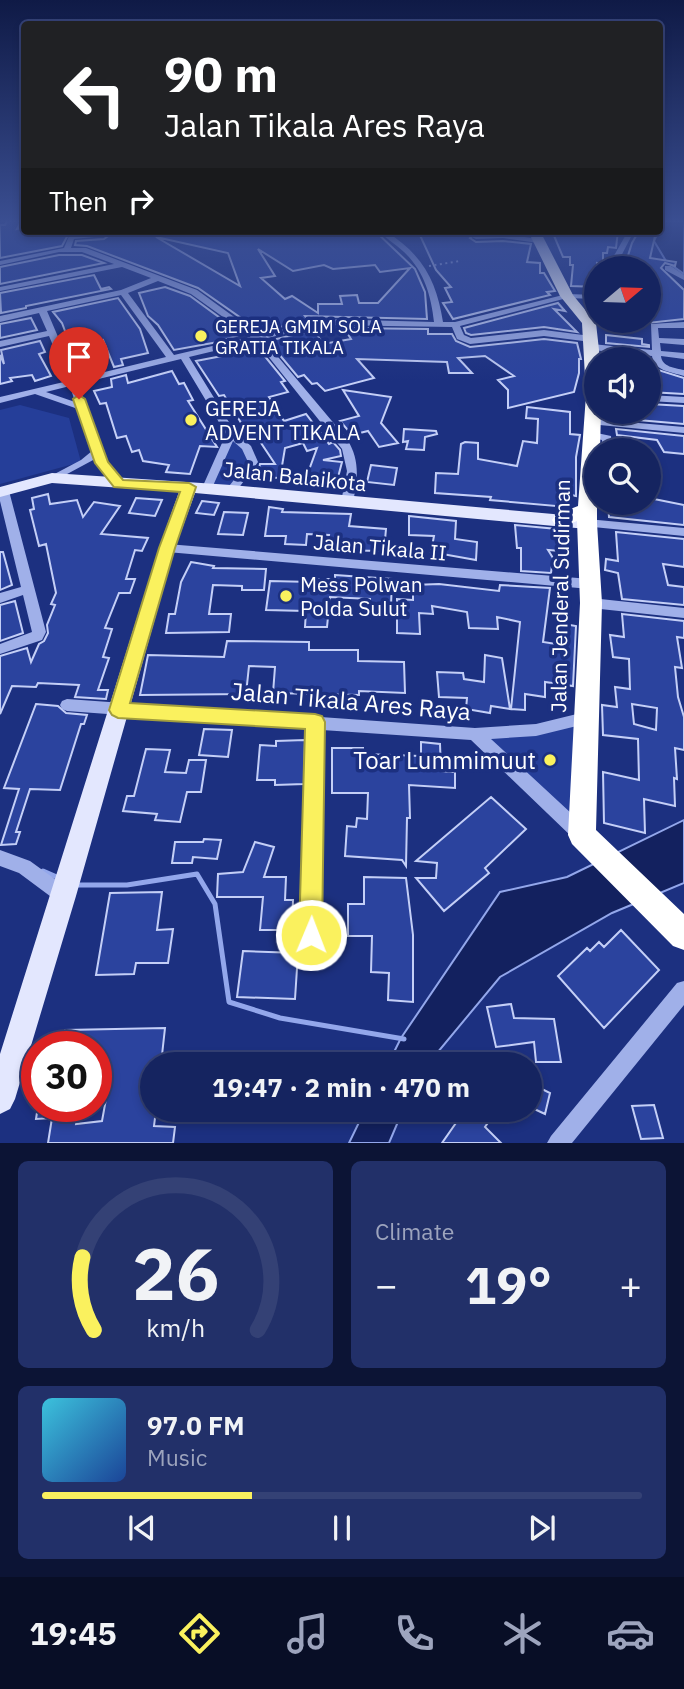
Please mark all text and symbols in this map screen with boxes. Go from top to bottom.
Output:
text: 90 m [164,42,278,105]
icon: left [49,49,140,140]
text: Jalan Tikala Ares Raya [164,104,485,146]
icon: right [122,182,160,220]
text: Then [49,184,108,218]
north arrow [584,256,662,332]
map controls [584,256,661,515]
place label: GEREJA GMIM SOLA GRATIA TIKALA [215,315,382,359]
pin [49,327,109,399]
marker: GEREJA GMIM SOLA GRATIA TIKALA [193,328,209,344]
icon: arrive [60,338,98,376]
button: sound [584,347,661,424]
place label: GEREJA ADVENT TIKALA [205,394,361,446]
marker: GEREJA ADVENT TIKALA [183,412,199,428]
button: search [584,438,661,515]
street label: Jalan Balaikota [222,455,368,497]
street label: Jalan Jenderal Sudirman [544,479,576,713]
street label: Jalan Tikala II [312,527,448,567]
place label: Mess Polwan Polda Sulut [300,570,423,622]
marker: Mess Polwan Polda Sulut [278,588,294,604]
street label: Jalan Tikala Ares Raya [230,675,472,727]
place label: Toar Lummimuut [353,744,536,776]
marker: Toar Lummimuut [542,752,558,768]
position arrow [274,898,348,972]
speed limit sign: 30 [21,1031,112,1122]
text: 19:47 · 2 min · 470 m [212,1070,470,1104]
text: Climate [375,1216,454,1246]
text: 26 [132,1226,219,1321]
text: 19° [465,1251,552,1318]
text: − [375,1260,398,1309]
text: + [619,1260,642,1309]
text: km/h [146,1311,205,1344]
text: 97.0 FM [147,1408,245,1442]
text: Music [147,1442,207,1472]
icon: previous [123,1509,161,1547]
icon: pause [323,1509,361,1547]
icon: next [523,1509,561,1547]
icon: directions [175,1609,224,1658]
icon: music [283,1609,332,1658]
icon: phone [390,1609,439,1658]
icon: climate [498,1609,547,1658]
icon: car [606,1609,655,1658]
text: 19:45 [29,1612,117,1654]

